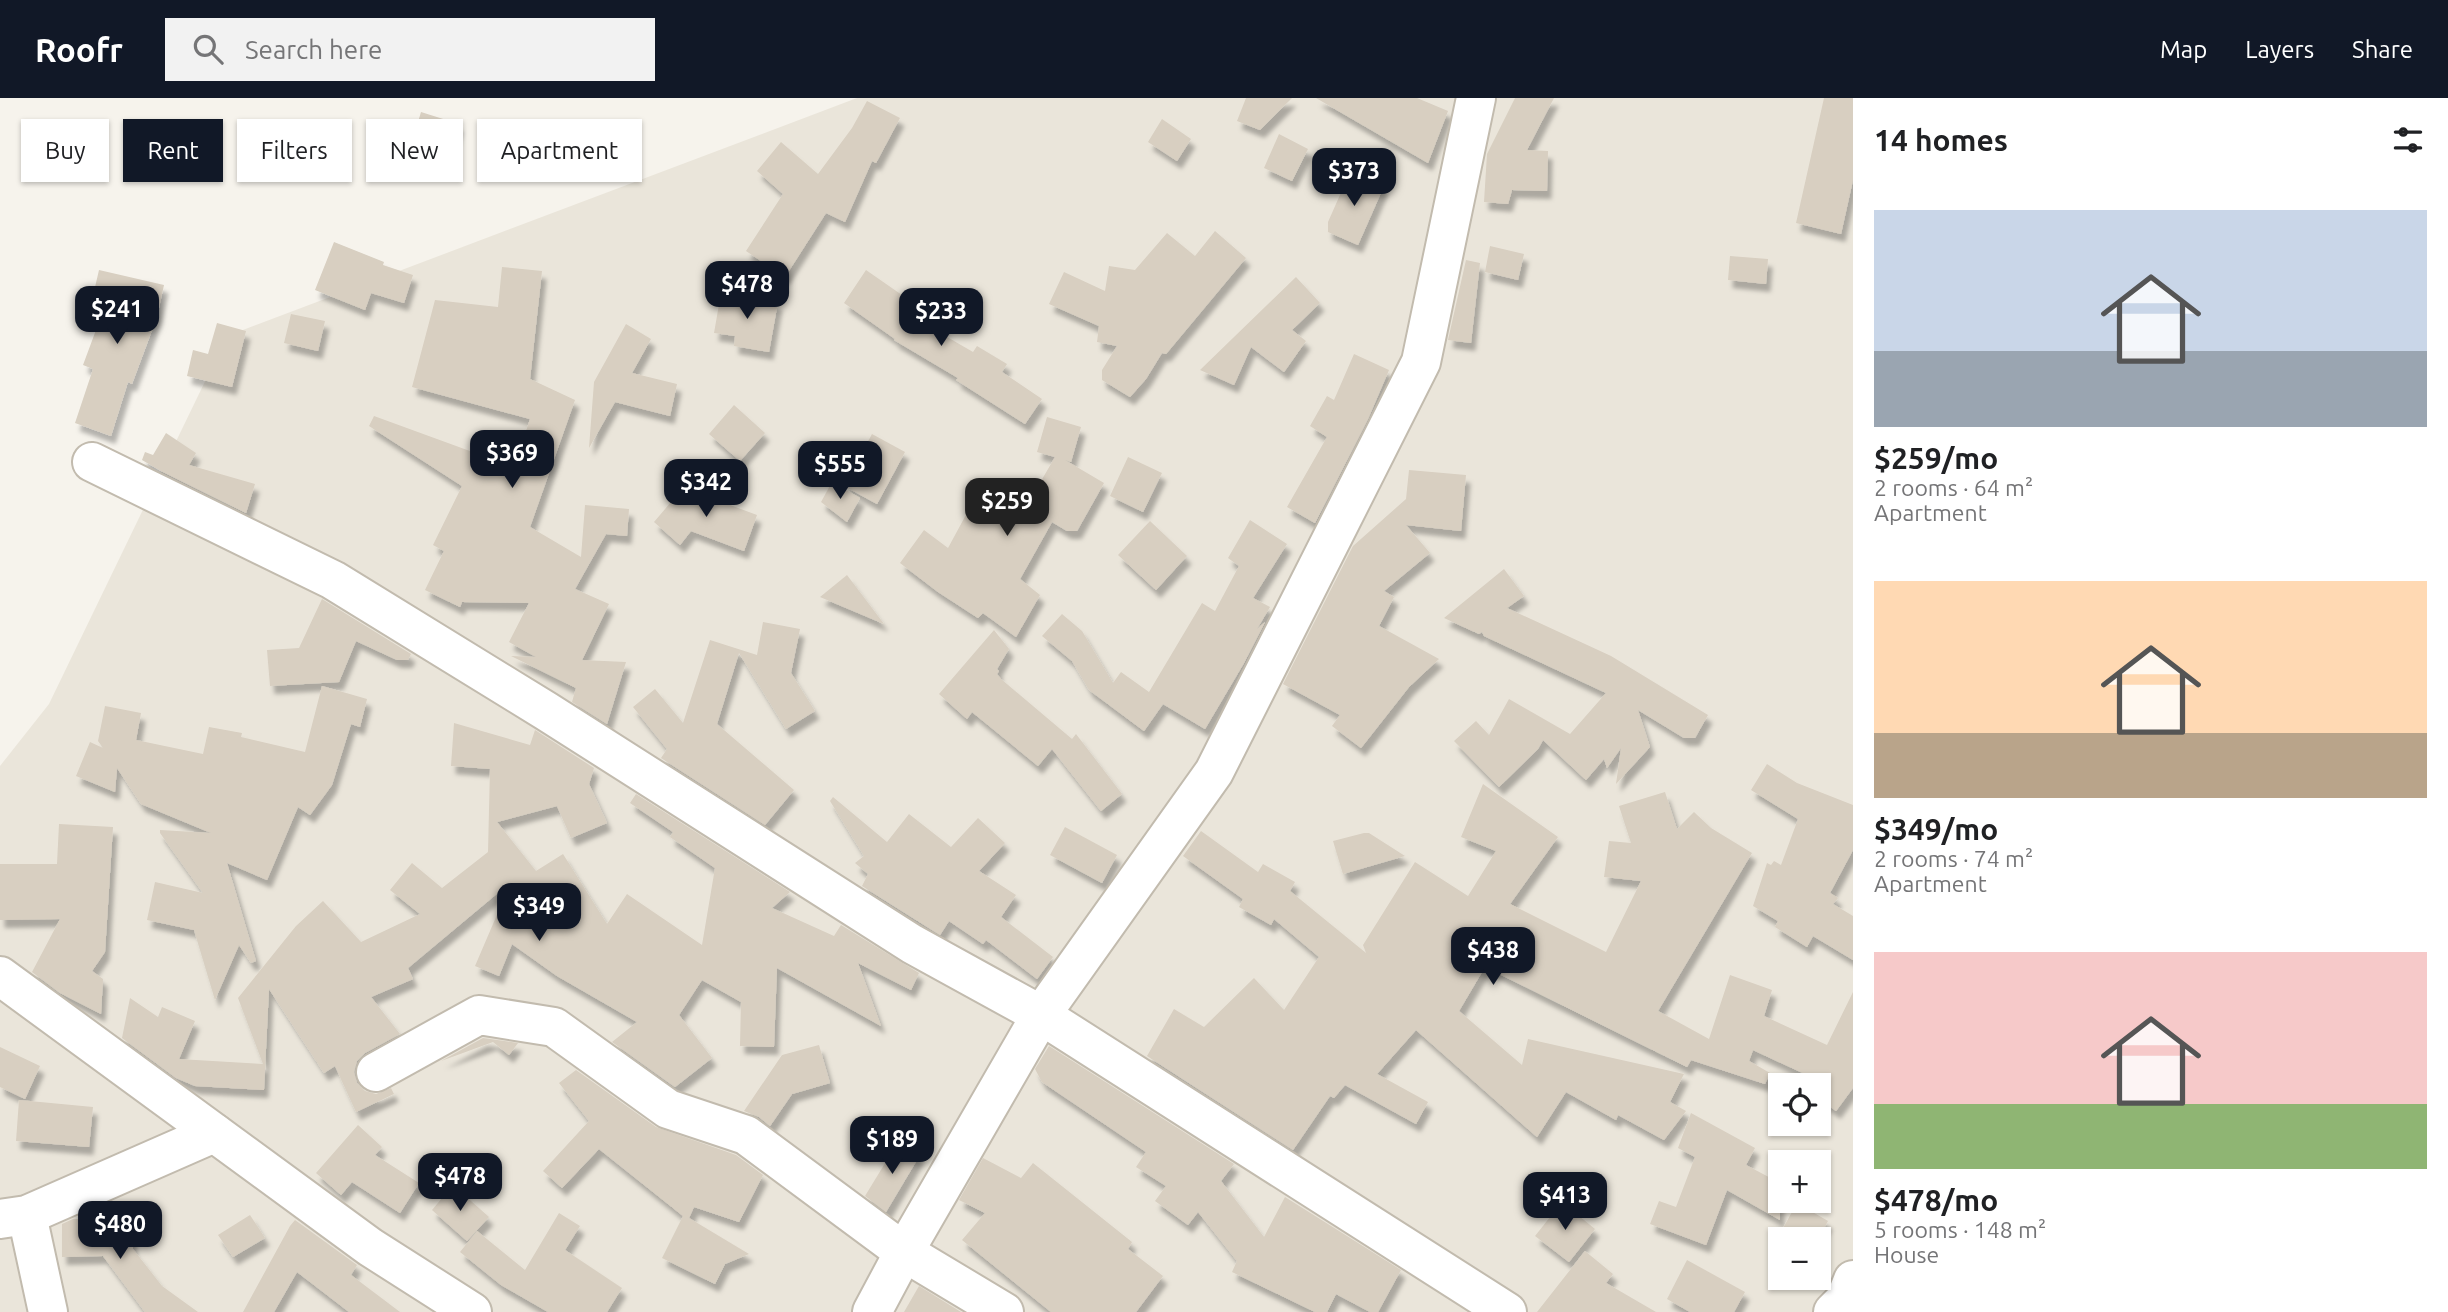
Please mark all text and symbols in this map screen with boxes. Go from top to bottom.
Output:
search box [165,18,655,81]
icon: search [189,30,227,68]
text: Roofr [35,31,123,68]
text: Search here [245,35,382,64]
text: Map [2160,36,2207,63]
text: Layers [2245,36,2314,63]
text: Share [2352,36,2413,63]
chip: Buy [21,119,109,182]
chip: Rent [123,119,223,182]
chip: Filters [237,119,352,182]
chip: New [366,119,463,182]
chip: Apartment [477,119,642,182]
icon: filters [2389,121,2427,159]
text: 14 homes [1874,123,2008,157]
pin: $373 [1313,148,1395,208]
text: $373 [1328,158,1380,183]
icon: home [2088,256,2214,382]
pin: $478 [706,262,788,321]
text: $478 [721,271,773,296]
pin: $241 [76,286,158,346]
pin: $233 [900,288,982,348]
text: $241 [91,296,143,321]
text: $233 [915,298,967,323]
pin: $369 [471,430,553,490]
text: $369 [486,440,538,465]
text: $259/mo [1874,441,1998,475]
pin: $555 [799,442,881,501]
text: $555 [814,451,866,476]
pin: $342 [665,460,747,519]
text: $342 [680,469,732,494]
text: 2 rooms · 64 m² [1874,475,2033,500]
pin: $259 [966,478,1048,538]
text: $259 [981,488,1033,513]
text: Apartment [1874,500,1987,525]
icon: home [2088,627,2214,753]
text: $349/mo [1874,812,1998,846]
text: 2 rooms · 74 m² [1874,846,2033,871]
text: Apartment [1874,871,1987,896]
pin: $349 [498,884,580,943]
text: $349 [513,893,565,918]
pin: $438 [1452,928,1534,987]
text: $438 [1467,937,1519,962]
icon: home [2088,998,2214,1124]
map controls [1768,1073,1831,1290]
button: locate [1768,1073,1831,1136]
pin: $189 [851,1116,933,1176]
text: $189 [866,1126,918,1151]
button: + [1768,1150,1831,1213]
pin: $478 [419,1154,501,1213]
text: $478 [434,1163,486,1188]
pin: $413 [1524,1172,1606,1232]
text: $413 [1539,1182,1591,1207]
text: $478/mo [1874,1183,1998,1217]
pin: $480 [79,1202,161,1261]
text: $480 [94,1211,146,1236]
text: 5 rooms · 148 m² [1874,1217,2046,1242]
button: − [1768,1227,1831,1290]
text: House [1874,1242,1939,1267]

